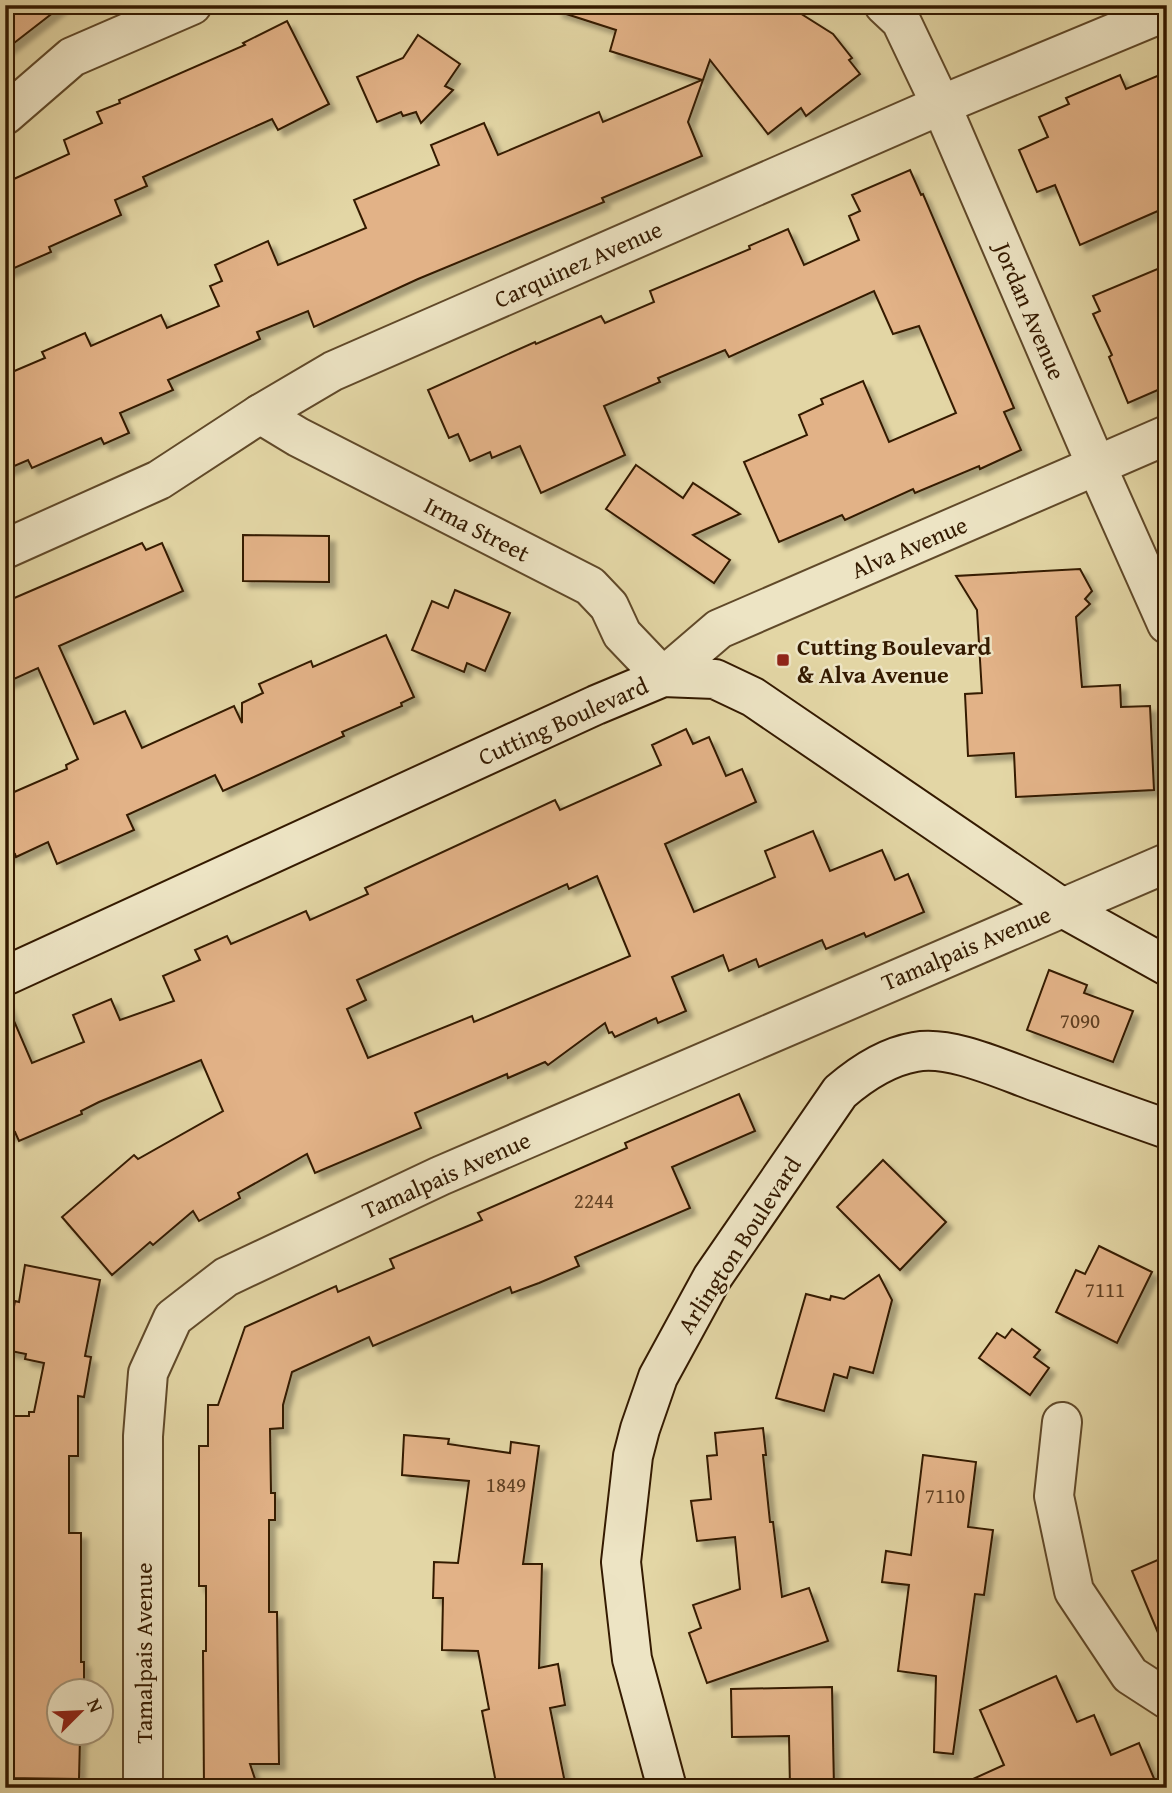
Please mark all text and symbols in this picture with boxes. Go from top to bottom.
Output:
street label: Carquinez Avenue [488,211,668,317]
street label: Jordan Avenue [984,234,1075,385]
street label: Irma Street [418,487,536,571]
street label: Alva Avenue [845,507,973,587]
place label: Cutting Boulevard & Alva Avenue [797,629,992,692]
marker: Cutting Boulevard & Alva Avenue [775,652,791,668]
street label: Cutting Boulevard [473,668,654,774]
street label: Tamalpais Avenue [876,897,1056,999]
house number: 7090 [1060,1005,1100,1036]
street label: Tamalpais Avenue [356,1122,536,1228]
street label: Arlington Boulevard [669,1149,810,1340]
house number: 2244 [574,1185,614,1216]
house number: 7111 [1085,1274,1125,1305]
house number: 1849 [486,1469,526,1500]
house number: 7110 [925,1480,965,1511]
street label: Tamalpais Avenue [126,1562,161,1744]
north arrow [46,1678,116,1748]
text: N [80,1694,111,1717]

